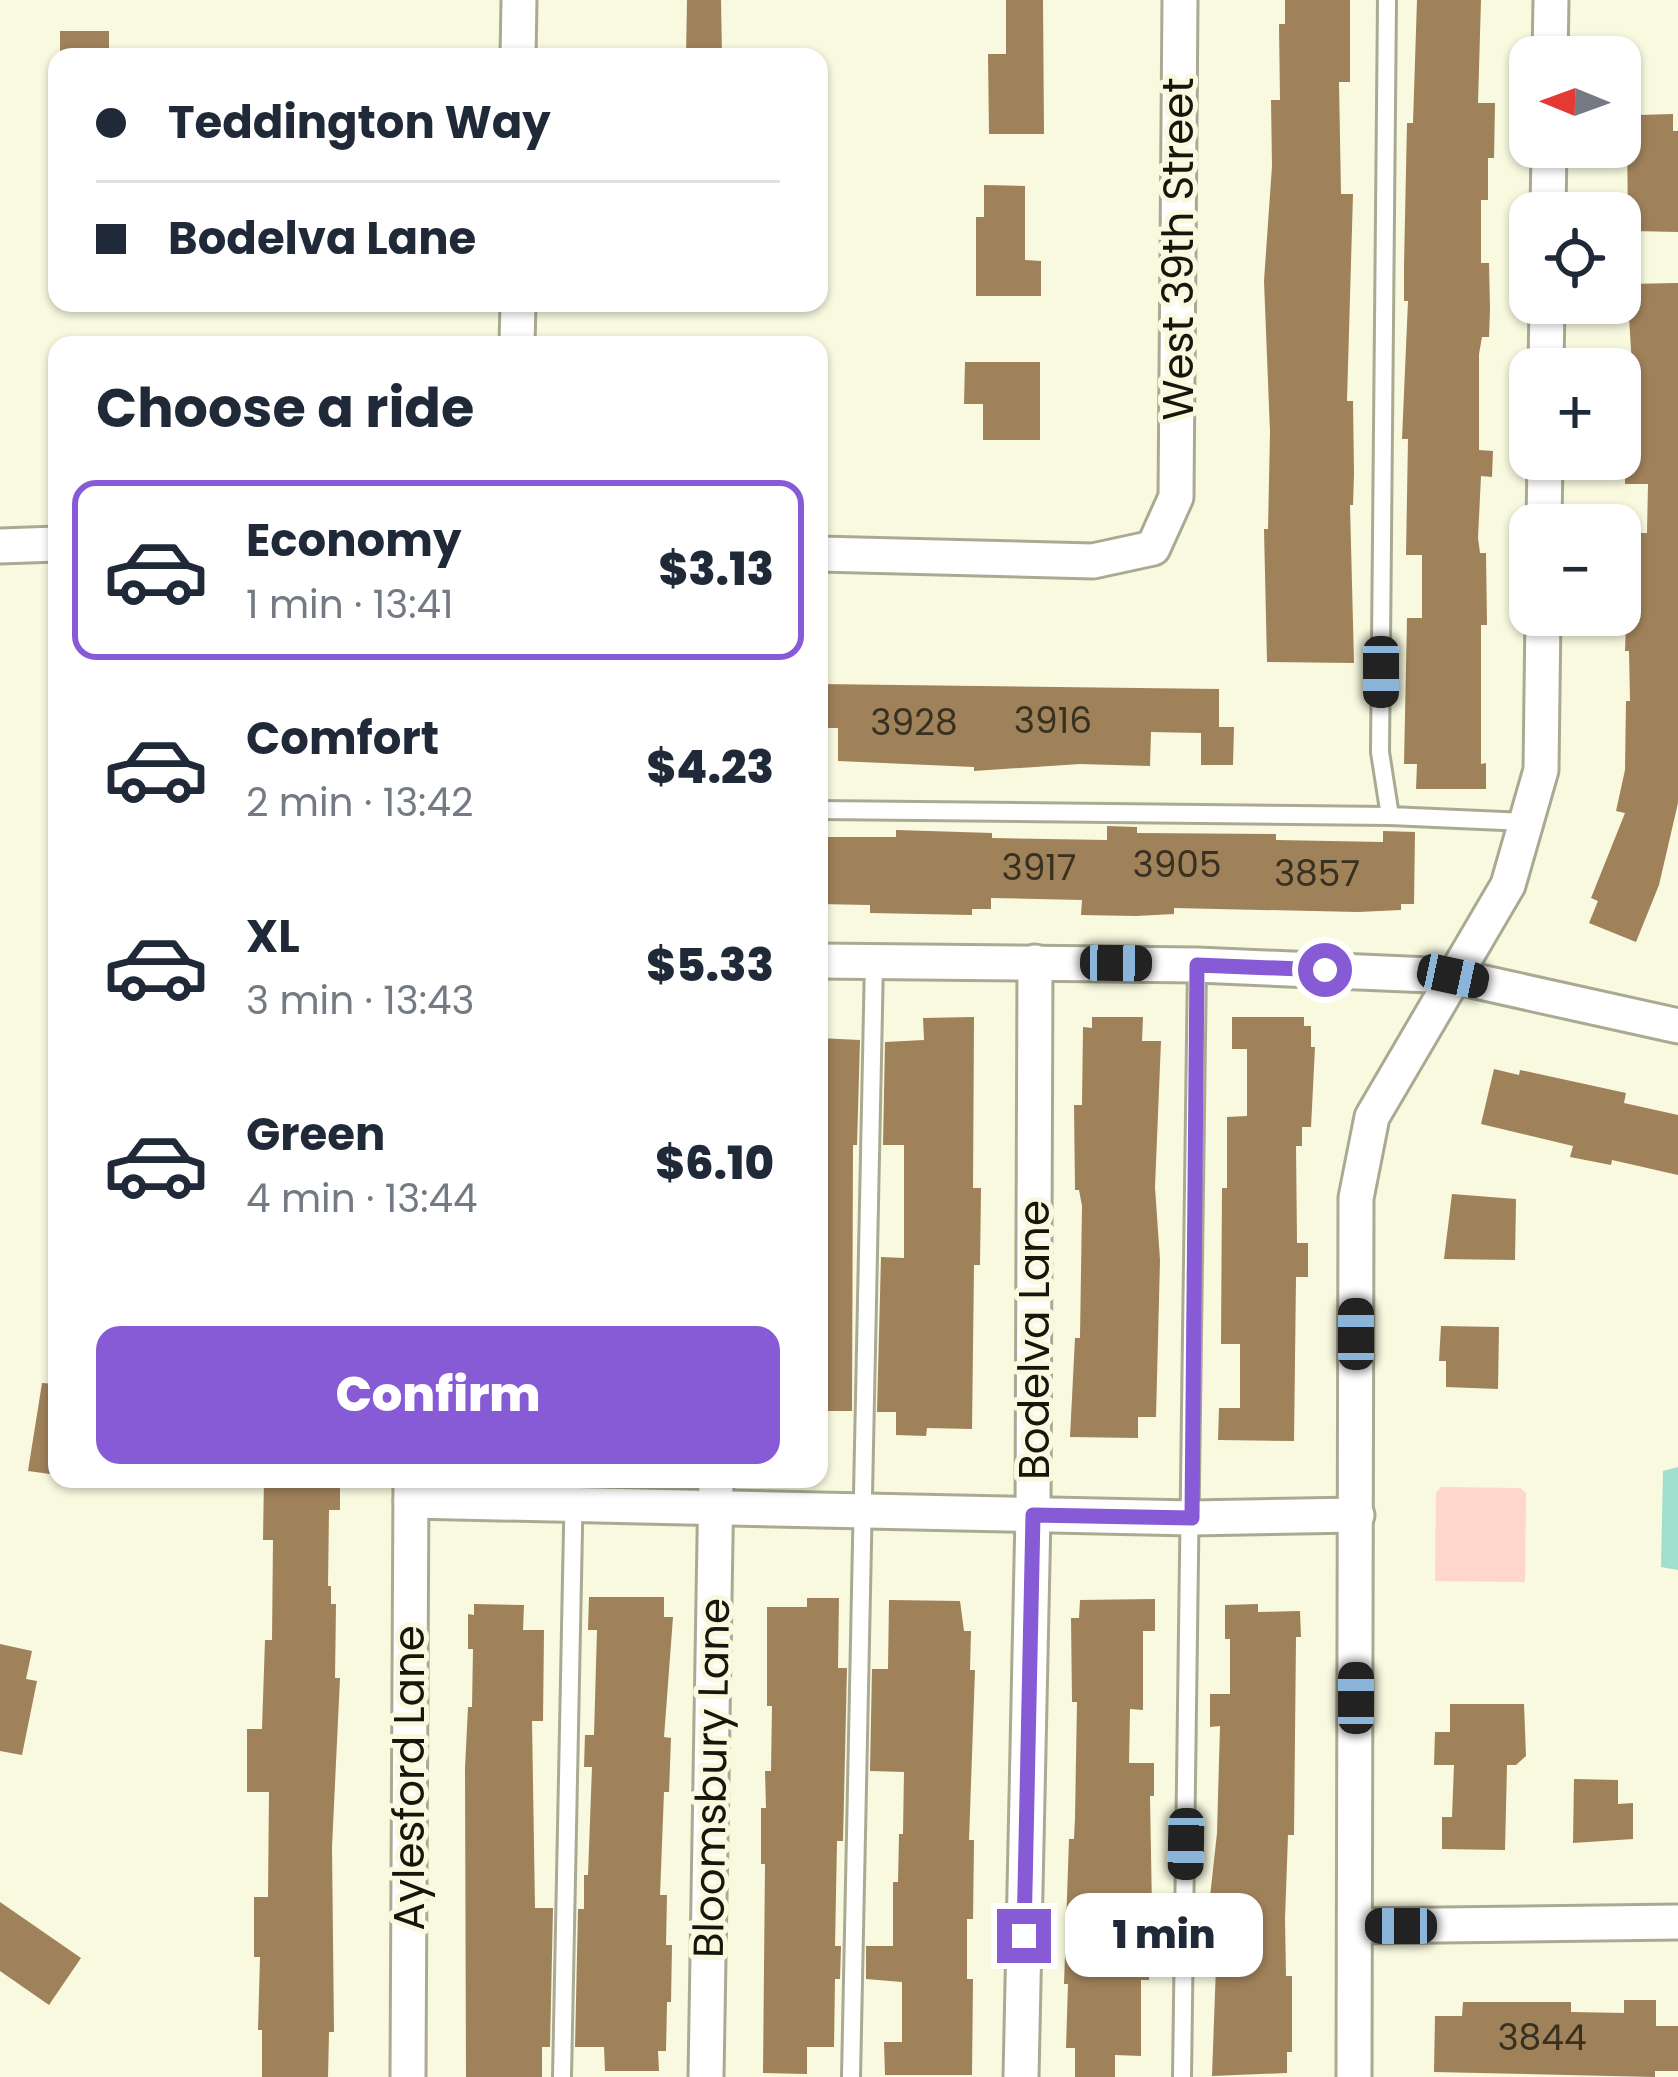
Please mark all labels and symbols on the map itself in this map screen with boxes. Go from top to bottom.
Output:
north arrow [1509,36,1641,168]
street label: West 39th Street [1149,77,1208,421]
car [1363,636,1399,708]
house number: 3916 [1014,695,1092,746]
house number: 3928 [870,697,958,748]
house number: 3905 [1132,839,1222,890]
house number: 3917 [1001,842,1077,893]
house number: 3857 [1274,848,1360,899]
route start [1298,943,1352,997]
car [1080,944,1152,982]
car [1414,951,1492,1001]
street label: Bodelva Lane [1005,1200,1064,1480]
car [1338,1298,1374,1370]
street label: Bloomsbury Lane [679,1597,744,1959]
street label: Aylesford Lane [380,1625,439,1931]
car [1338,1662,1374,1734]
car [1167,1808,1205,1880]
callout: 1 min [1066,1894,1264,1978]
car [1365,1908,1437,1944]
route end [997,1909,1051,1963]
house number: 3844 [1497,2012,1587,2063]

